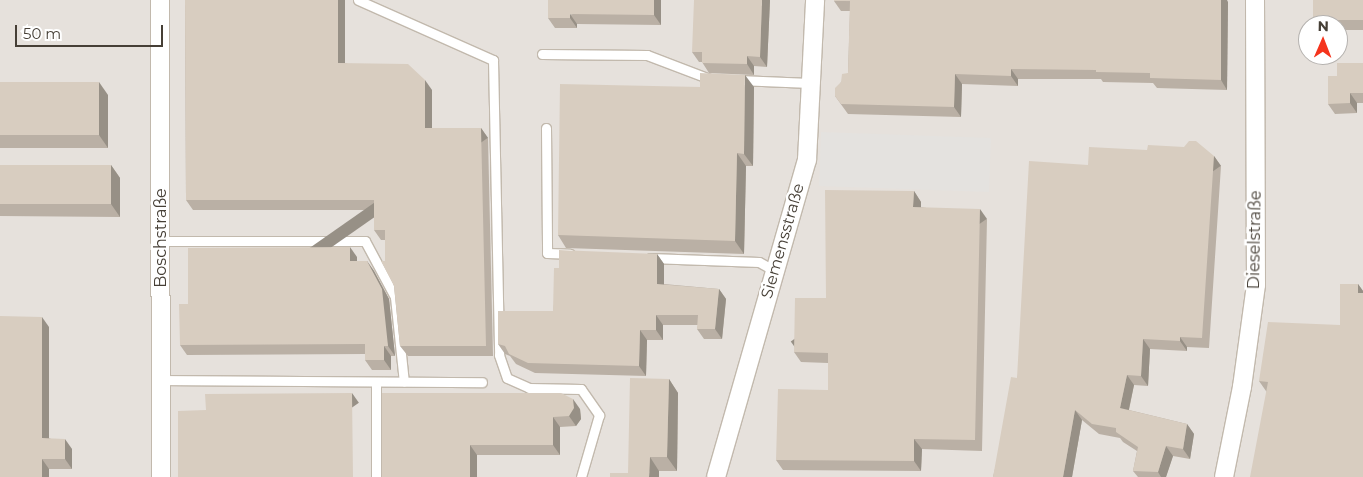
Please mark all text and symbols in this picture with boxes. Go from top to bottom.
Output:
scale bar [18,15,165,47]
north arrow [1298,15,1348,65]
text: N [1317,17,1329,35]
text: 50 m [23,24,61,43]
street label: Siemensstraße [757,181,809,301]
street label: Boschstraße [151,188,171,288]
street label: Dieselstraße [1245,190,1265,290]

